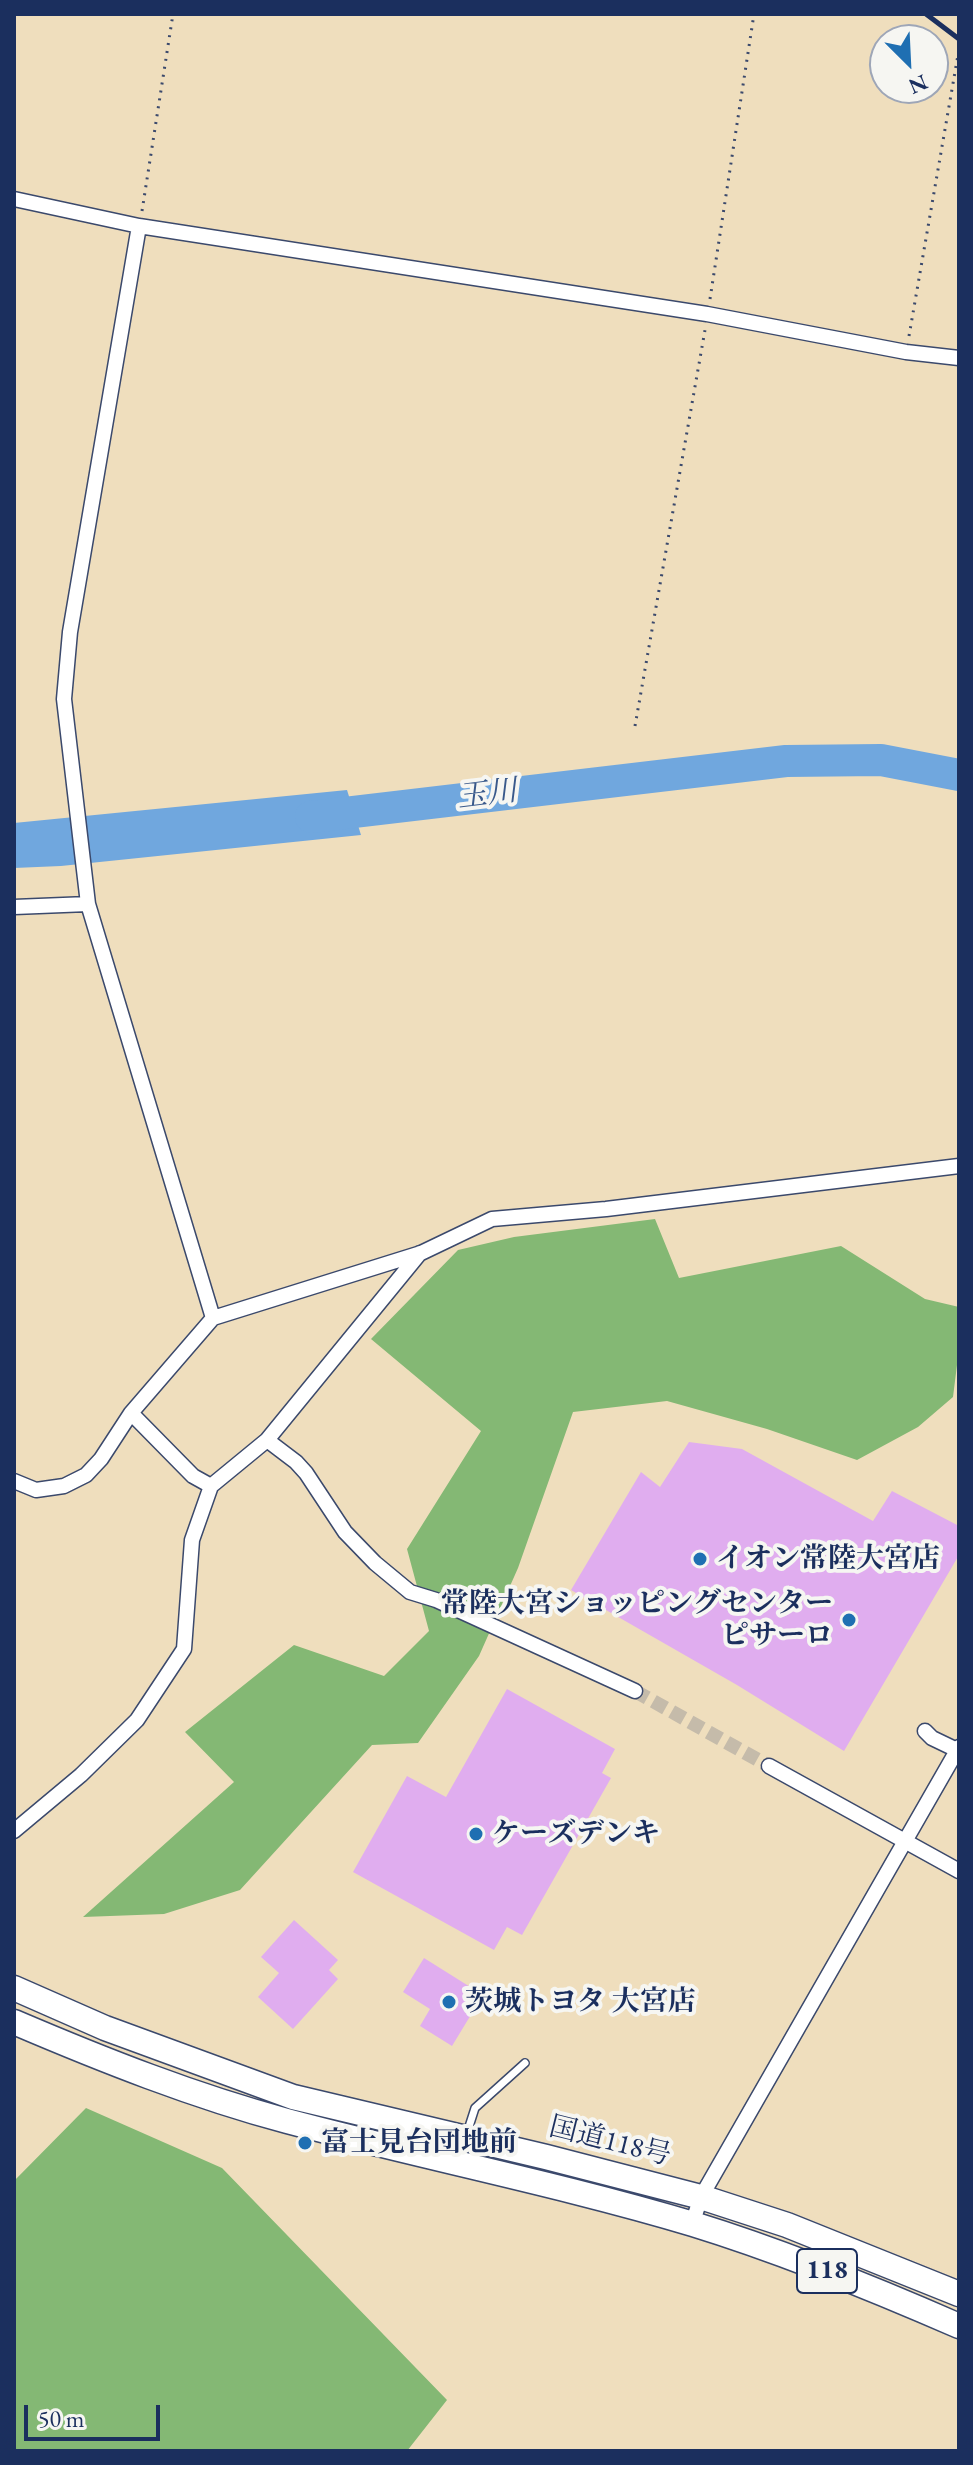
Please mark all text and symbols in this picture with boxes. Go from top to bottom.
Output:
north arrow [869,24,949,104]
text: N [904,68,932,101]
water label: 玉川 [455,773,519,817]
place label: イオン常陸大宮店 [716,1542,940,1576]
marker: イオン常陸大宮店 [691,1550,709,1568]
place label: 常陸大宮ショッピングセンター ピサーロ [441,1587,833,1653]
marker: 常陸大宮ショッピングセンター ピサーロ [840,1611,858,1629]
place label: ケーズデンキ [492,1817,660,1851]
marker: ケーズデンキ [467,1825,485,1843]
place label: 茨城トヨタ 大宮店 [465,1985,696,2019]
marker: 茨城トヨタ 大宮店 [440,1993,458,2011]
street label: 国道118号 [546,2111,674,2173]
place label: 富士見台団地前 [321,2126,517,2160]
marker: 富士見台団地前 [296,2134,314,2152]
road number: 118 [797,2249,857,2293]
scale bar [28,2389,164,2439]
text: 50 m [38,2403,85,2434]

